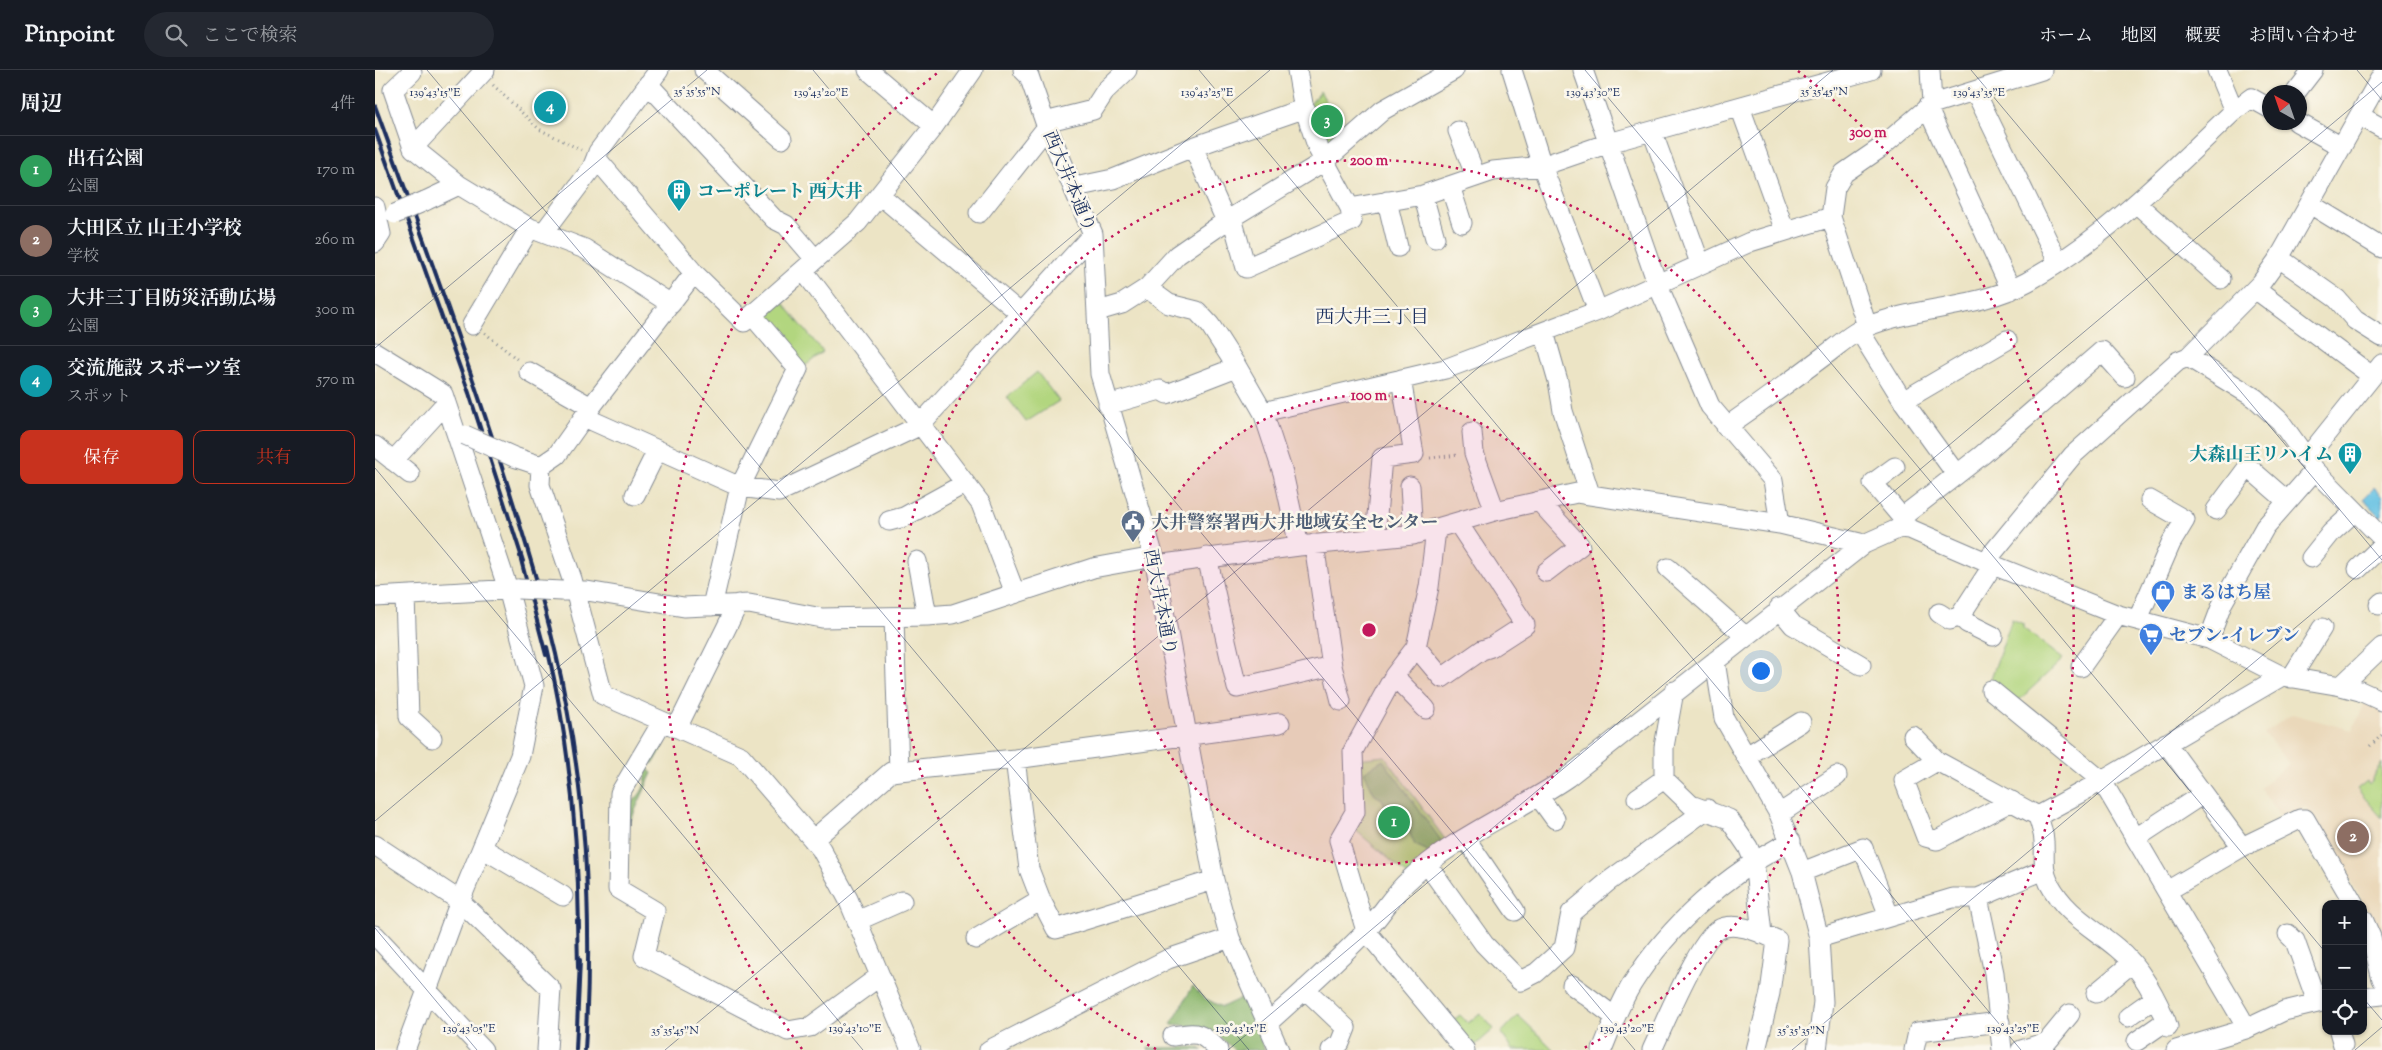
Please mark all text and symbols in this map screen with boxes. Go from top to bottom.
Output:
search box [144,12,494,57]
text: Pinpoint [25,18,114,52]
icon: search [162,21,190,49]
text: ここで検索 [202,23,297,50]
text: ホーム [2039,24,2093,50]
text: 地図 [2121,24,2157,50]
text: 概要 [2185,24,2221,50]
text: お問い合わせ [2249,24,2357,50]
text: 35°35'55"N [673,83,721,101]
text: 35°35'45"N [1800,83,1848,101]
text: 139°43'15"E [409,84,461,102]
text: 139°43'20"E [794,84,849,102]
text: 139°43'25"E [1181,84,1234,102]
text: 139°43'30"E [1566,84,1621,102]
text: 139°43'35"E [1953,84,2006,102]
north arrow [2262,85,2307,130]
pin: 4 [534,88,566,126]
text: 周辺 [20,90,62,120]
text: 4件 [331,93,355,116]
pin: 3 [1311,102,1343,140]
text: 300 m [1849,123,1887,144]
street label: 西大井本通り [1035,127,1101,237]
text: 出石公園 [67,146,143,173]
text: 200 m [1350,151,1389,172]
text: 1 [33,159,39,182]
text: 170 m [317,159,355,182]
text: 公園 [67,176,99,199]
building icon: コーポレート 西大井 [666,178,692,212]
place label: コーポレート 西大井 [697,180,863,206]
text: 大田区立 山王小学校 [67,216,242,243]
text: 2 [32,229,40,252]
text: 260 m [314,229,355,252]
text: 学校 [67,246,99,269]
text: 大井三丁目防災活動広場 [67,286,276,313]
text: 3 [33,299,39,322]
text: 300 m [315,299,355,322]
district label: 西大井三丁目 [1315,305,1429,332]
text: 公園 [67,316,99,339]
text: 交流施設 スポーツ室 [67,356,241,383]
text: 4 [32,369,40,392]
text: 570 m [317,369,355,392]
text: スポット [67,386,131,409]
text: 100 m [1351,386,1388,407]
button: 保存 [20,430,183,484]
button: 共有 [193,430,355,484]
building icon: 大森山王リハイム [2337,441,2363,475]
place label: 大森山王リハイム [2190,443,2333,469]
public building icon: 大井警察署西大井地域安全センター [1120,509,1146,543]
place label: 大井警察署西大井地域安全センター [1151,511,1438,537]
street label: 西大井本通り [1136,547,1182,658]
shop icon: まるはち屋 [2150,579,2176,613]
place label: まるはち屋 [2181,581,2271,607]
centre of rings [1360,621,1378,639]
supermarket icon: セブン-イレブン [2138,622,2164,656]
place label: セブン-イレブン [2169,624,2300,650]
your location [1748,658,1774,684]
pin: 1 [1378,803,1410,841]
pin: 2 [2337,818,2369,856]
map controls [2322,900,2367,1035]
button: + [2322,900,2367,945]
button: − [2322,945,2367,990]
button: locate [2322,990,2367,1035]
text: 139°43'05"E [443,1020,496,1038]
text: 139°43'10"E [828,1020,882,1038]
text: 139°43'15"E [1215,1020,1267,1038]
text: 139°43'20"E [1600,1020,1655,1038]
text: 139°43'25"E [1987,1020,2040,1038]
text: 35°35'45"N [651,1022,699,1040]
text: 35°35'35"N [1777,1022,1825,1040]

